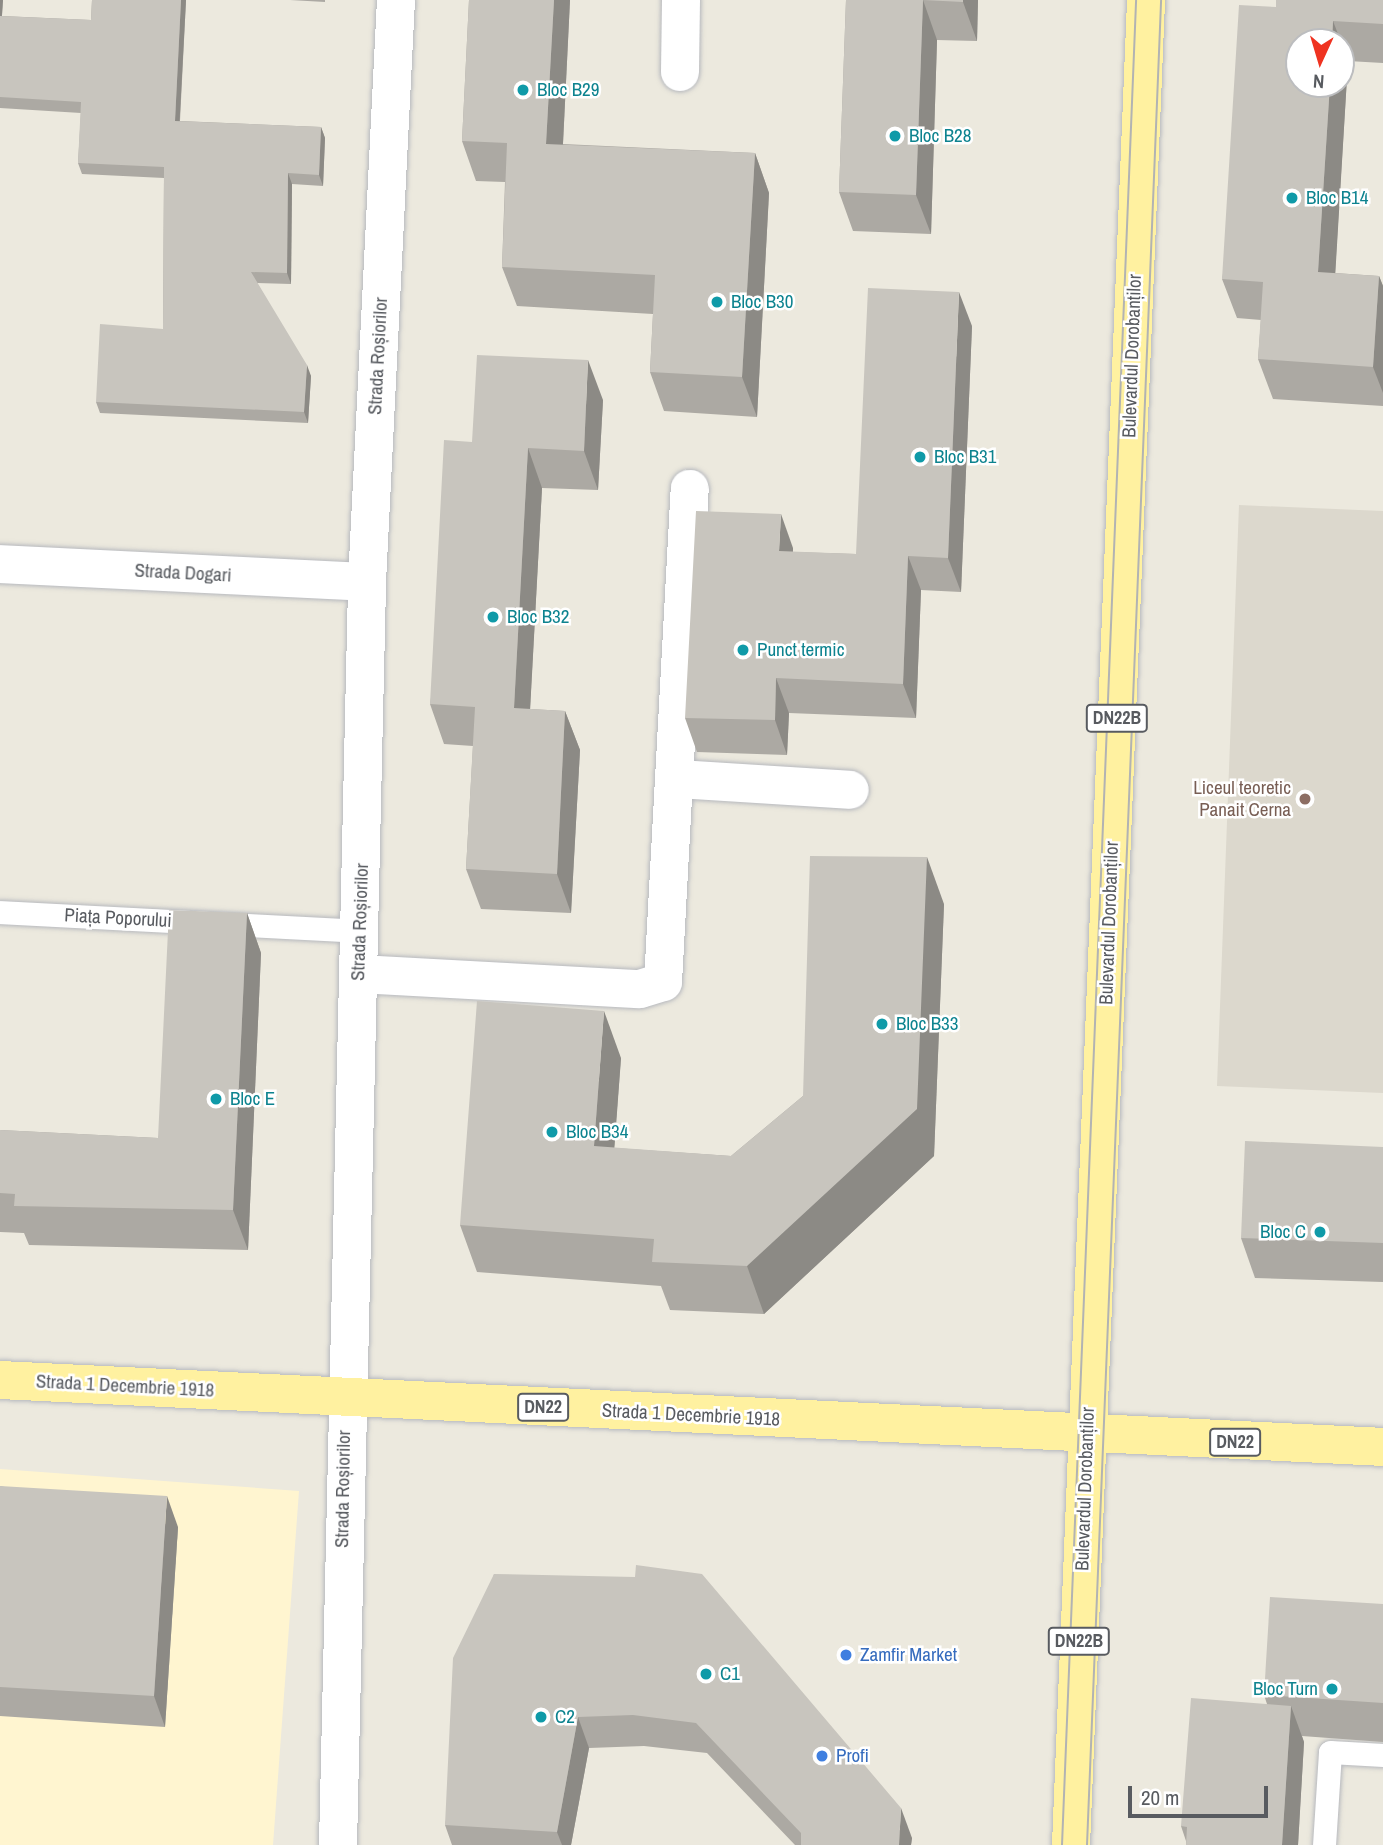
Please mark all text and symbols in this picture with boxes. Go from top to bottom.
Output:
north arrow [1285,28,1355,98]
text: N [1312,69,1325,95]
place label: Bloc B29 [537,79,599,101]
marker: Bloc B29 [515,82,531,98]
place label: Bloc B28 [909,125,971,147]
marker: Bloc B28 [887,128,903,144]
place label: Bloc B14 [1306,187,1368,209]
marker: Bloc B14 [1284,190,1300,206]
street label: Bulevardul Dorobanților [1118,274,1146,438]
place label: Bloc B30 [731,291,793,313]
marker: Bloc B30 [709,294,725,310]
street label: Strada Roșiorilor [364,297,392,415]
place label: Bloc B31 [934,446,996,468]
marker: Bloc B31 [912,449,928,465]
street label: Strada Dogari [134,559,232,587]
place label: Bloc B32 [507,606,569,628]
marker: Bloc B32 [485,609,501,625]
place label: Punct termic [757,639,844,661]
marker: Punct termic [735,642,751,658]
road number: DN22B [1086,704,1148,732]
place label: Liceul teoretic Panait Cerna [1193,777,1291,821]
marker: Liceul teoretic Panait Cerna [1297,791,1313,807]
street label: Bulevardul Dorobanților [1095,841,1123,1005]
street label: Strada Roșiorilor [347,863,373,981]
street label: Piața Poporului [64,904,172,932]
place label: Bloc B33 [896,1013,958,1035]
marker: Bloc B33 [874,1016,890,1032]
place label: Bloc E [230,1088,275,1110]
marker: Bloc E [208,1091,224,1107]
place label: Bloc B34 [566,1121,628,1143]
marker: Bloc B34 [544,1124,560,1140]
place label: Bloc C [1260,1221,1306,1243]
marker: Bloc C [1312,1224,1328,1240]
street label: Strada 1 Decembrie 1918 [35,1370,215,1402]
road number: DN22 [517,1392,569,1422]
street label: Strada 1 Decembrie 1918 [601,1399,781,1431]
street label: Bulevardul Dorobanților [1071,1407,1099,1571]
road number: DN22 [1209,1428,1261,1456]
street label: Strada Roșiorilor [331,1430,355,1548]
road number: DN22B [1048,1626,1110,1656]
place label: Zamfir Market [860,1644,957,1666]
marker: Zamfir Market [838,1647,854,1663]
place label: C1 [720,1663,740,1685]
marker: C1 [698,1666,714,1682]
place label: Bloc Turn [1253,1678,1318,1700]
marker: Bloc Turn [1324,1681,1340,1697]
place label: C2 [555,1706,575,1728]
marker: C2 [533,1709,549,1725]
place label: Profi [836,1745,869,1767]
marker: Profi [814,1748,830,1764]
scale bar [1131,1772,1271,1816]
text: 20 m [1141,1783,1179,1812]

